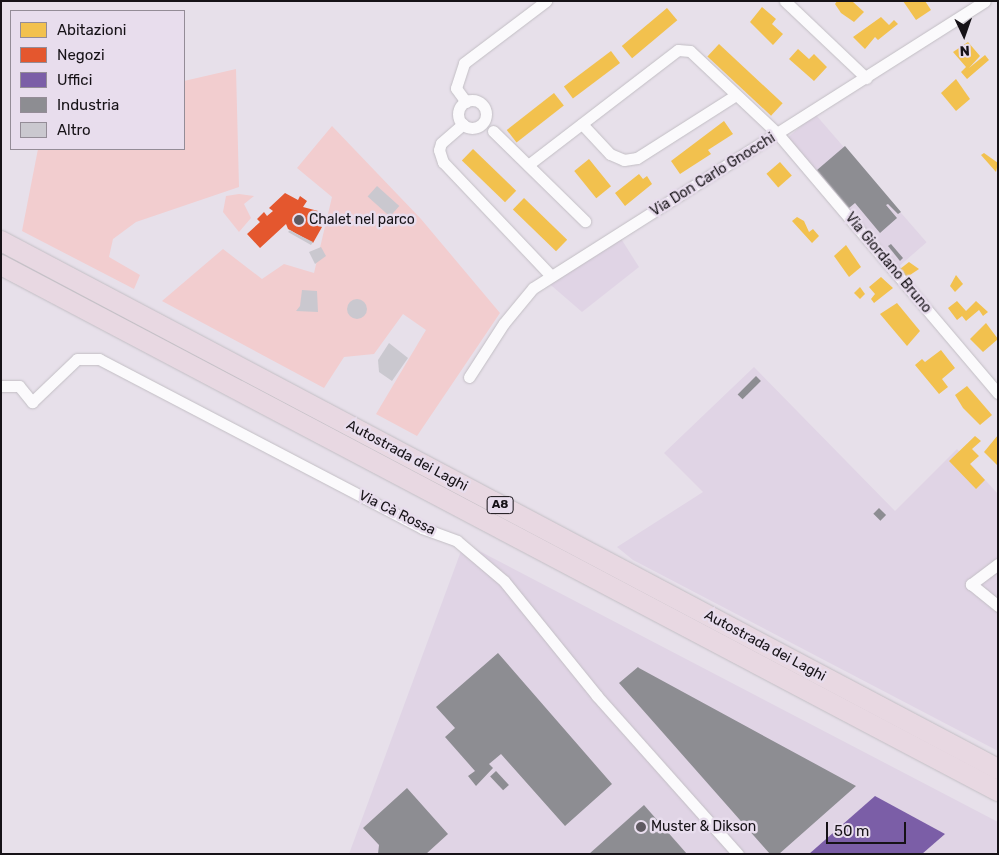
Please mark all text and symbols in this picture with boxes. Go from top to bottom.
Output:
legend [10,10,185,150]
north arrow [939,10,989,60]
text: Abitazioni [57,21,126,39]
text: N [959,42,970,59]
text: Negozi [57,46,105,64]
text: Uffici [57,71,92,89]
text: Industria [57,96,119,114]
text: Altro [57,121,91,139]
street label: Via Don Carlo Gnocchi [648,130,778,220]
street label: Via Giordano Bruno [841,210,935,316]
place label: Chalet nel parco [309,212,415,228]
marker: Chalet nel parco [293,214,305,226]
street label: Autostrada dei Laghi [343,417,471,495]
street label: Via Cà Rossa [356,487,438,539]
road number: A8 [486,496,514,514]
street label: Autostrada dei Laghi [701,607,829,685]
scale bar [829,812,909,844]
place label: Muster & Dikson [651,819,757,835]
marker: Muster & Dikson [635,821,647,833]
text: 50 m [834,822,869,840]

